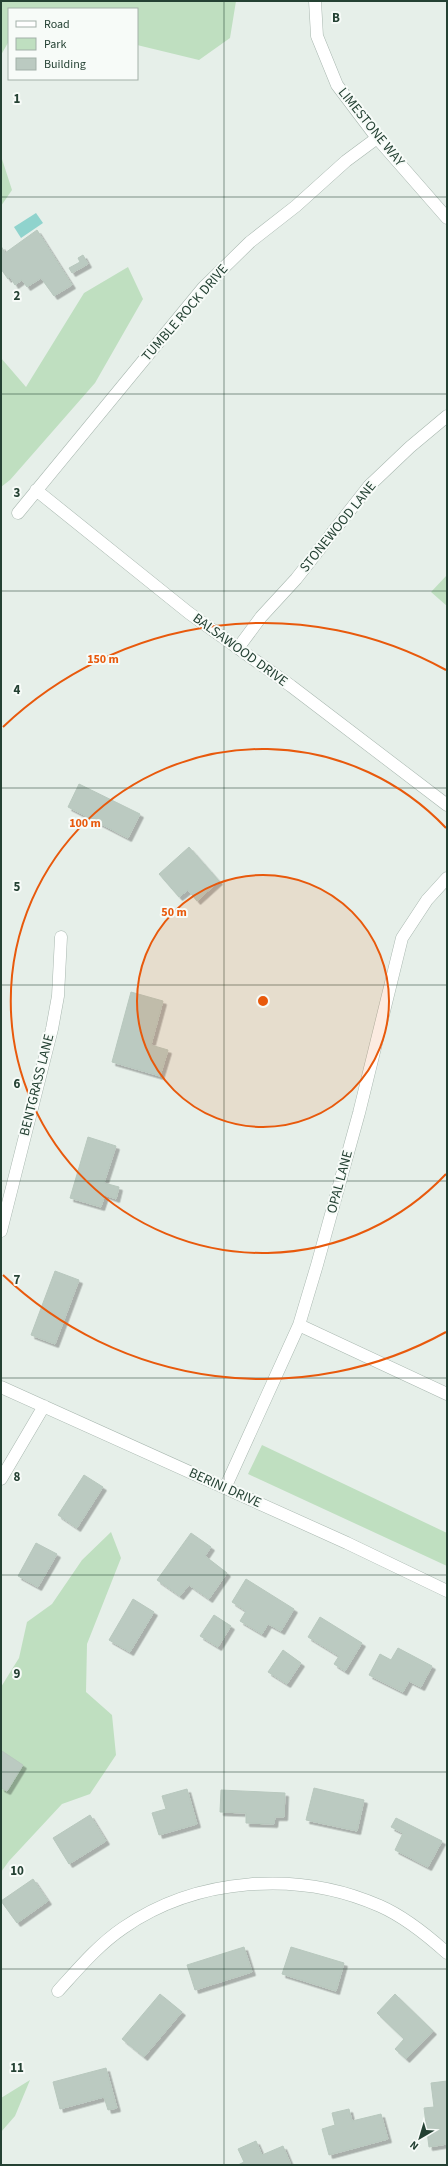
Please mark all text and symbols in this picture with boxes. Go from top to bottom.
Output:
legend [8,8,138,80]
text: B [332,9,340,27]
text: Road [44,16,70,33]
text: Park [44,36,66,53]
text: Building [44,56,86,73]
street label: LIMESTONE WAY [333,83,409,171]
text: 1 [14,90,21,108]
street label: TUMBLE ROCK DRIVE [137,260,233,366]
text: 2 [14,287,21,305]
street label: STONEWOOD LANE [295,477,381,577]
text: 3 [14,484,21,502]
street label: BALSAWOOD DRIVE [188,609,292,691]
text: 150 m [87,651,119,668]
text: 4 [14,681,21,699]
text: 100 m [69,815,101,832]
text: 5 [14,878,21,896]
text: 50 m [161,904,187,921]
centre of rings [256,994,270,1008]
street label: BENTGRASS LANE [15,1032,59,1138]
text: 6 [14,1075,21,1093]
street label: OPAL LANE [322,1148,358,1216]
text: 7 [14,1271,21,1289]
street label: BERINI DRIVE [185,1463,265,1513]
text: 8 [14,1468,21,1486]
text: 9 [14,1665,21,1683]
text: 10 [10,1862,24,1880]
text: 11 [10,2059,24,2077]
north arrow [400,2118,440,2158]
text: N [407,2137,422,2154]

